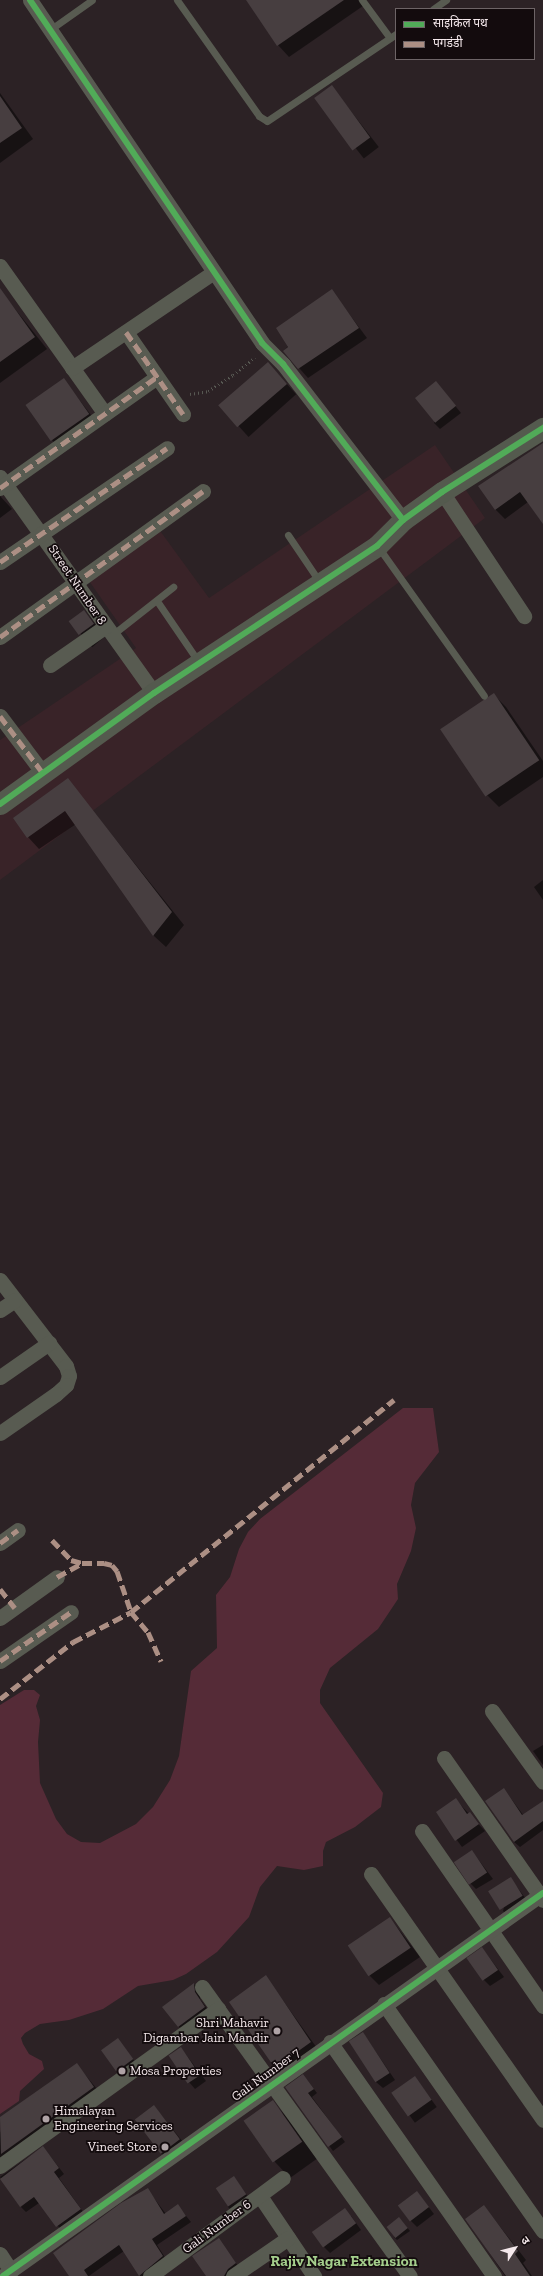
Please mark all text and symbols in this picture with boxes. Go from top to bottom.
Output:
legend [395,8,535,60]
text: साइकिल पथ [433,16,488,30]
text: पगडंडी [433,36,463,50]
street label: Street Number 8 [44,542,110,628]
place label: Shri Mahavir Digambar Jain Mandir [143,2016,269,2047]
marker: Shri Mahavir Digambar Jain Mandir [272,2026,282,2036]
street label: Gali Number 7 [229,2045,303,2105]
place label: Mosa Properties [130,2063,221,2079]
marker: Mosa Properties [117,2066,127,2076]
place label: Himalayan Engineering Services [54,2104,173,2135]
marker: Himalayan Engineering Services [41,2114,51,2124]
place label: Vineet Store [88,2139,157,2155]
marker: Vineet Store [160,2142,170,2152]
street label: Gali Number 6 [179,2197,255,2257]
north arrow [495,2228,535,2268]
text: उ [518,2234,532,2247]
district label: Rajiv Nagar Extension [270,2253,418,2271]

